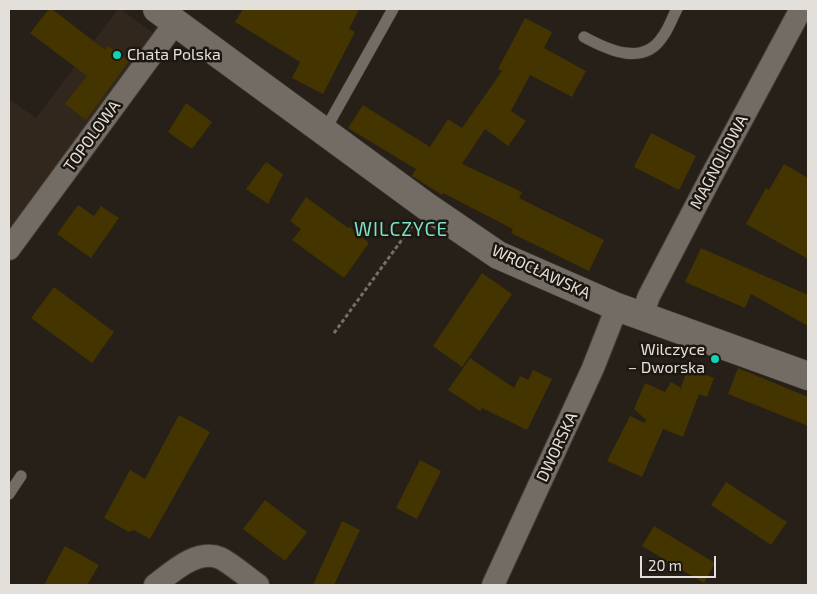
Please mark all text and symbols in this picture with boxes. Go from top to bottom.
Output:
place label: Chata Polska [127,45,221,65]
marker: Chata Polska [111,49,123,61]
street label: TOPOLOWA [60,97,124,175]
street label: MAGNOLIOWA [686,112,752,212]
district label: WILCZYCE [353,219,449,241]
street label: WROCŁAWSKA [489,241,593,303]
place label: Wilczyce – Dworska [628,340,705,378]
marker: Wilczyce – Dworska [709,353,721,365]
street label: DWORSKA [533,409,581,485]
scale bar [642,546,718,578]
text: 20 m [648,556,682,574]

